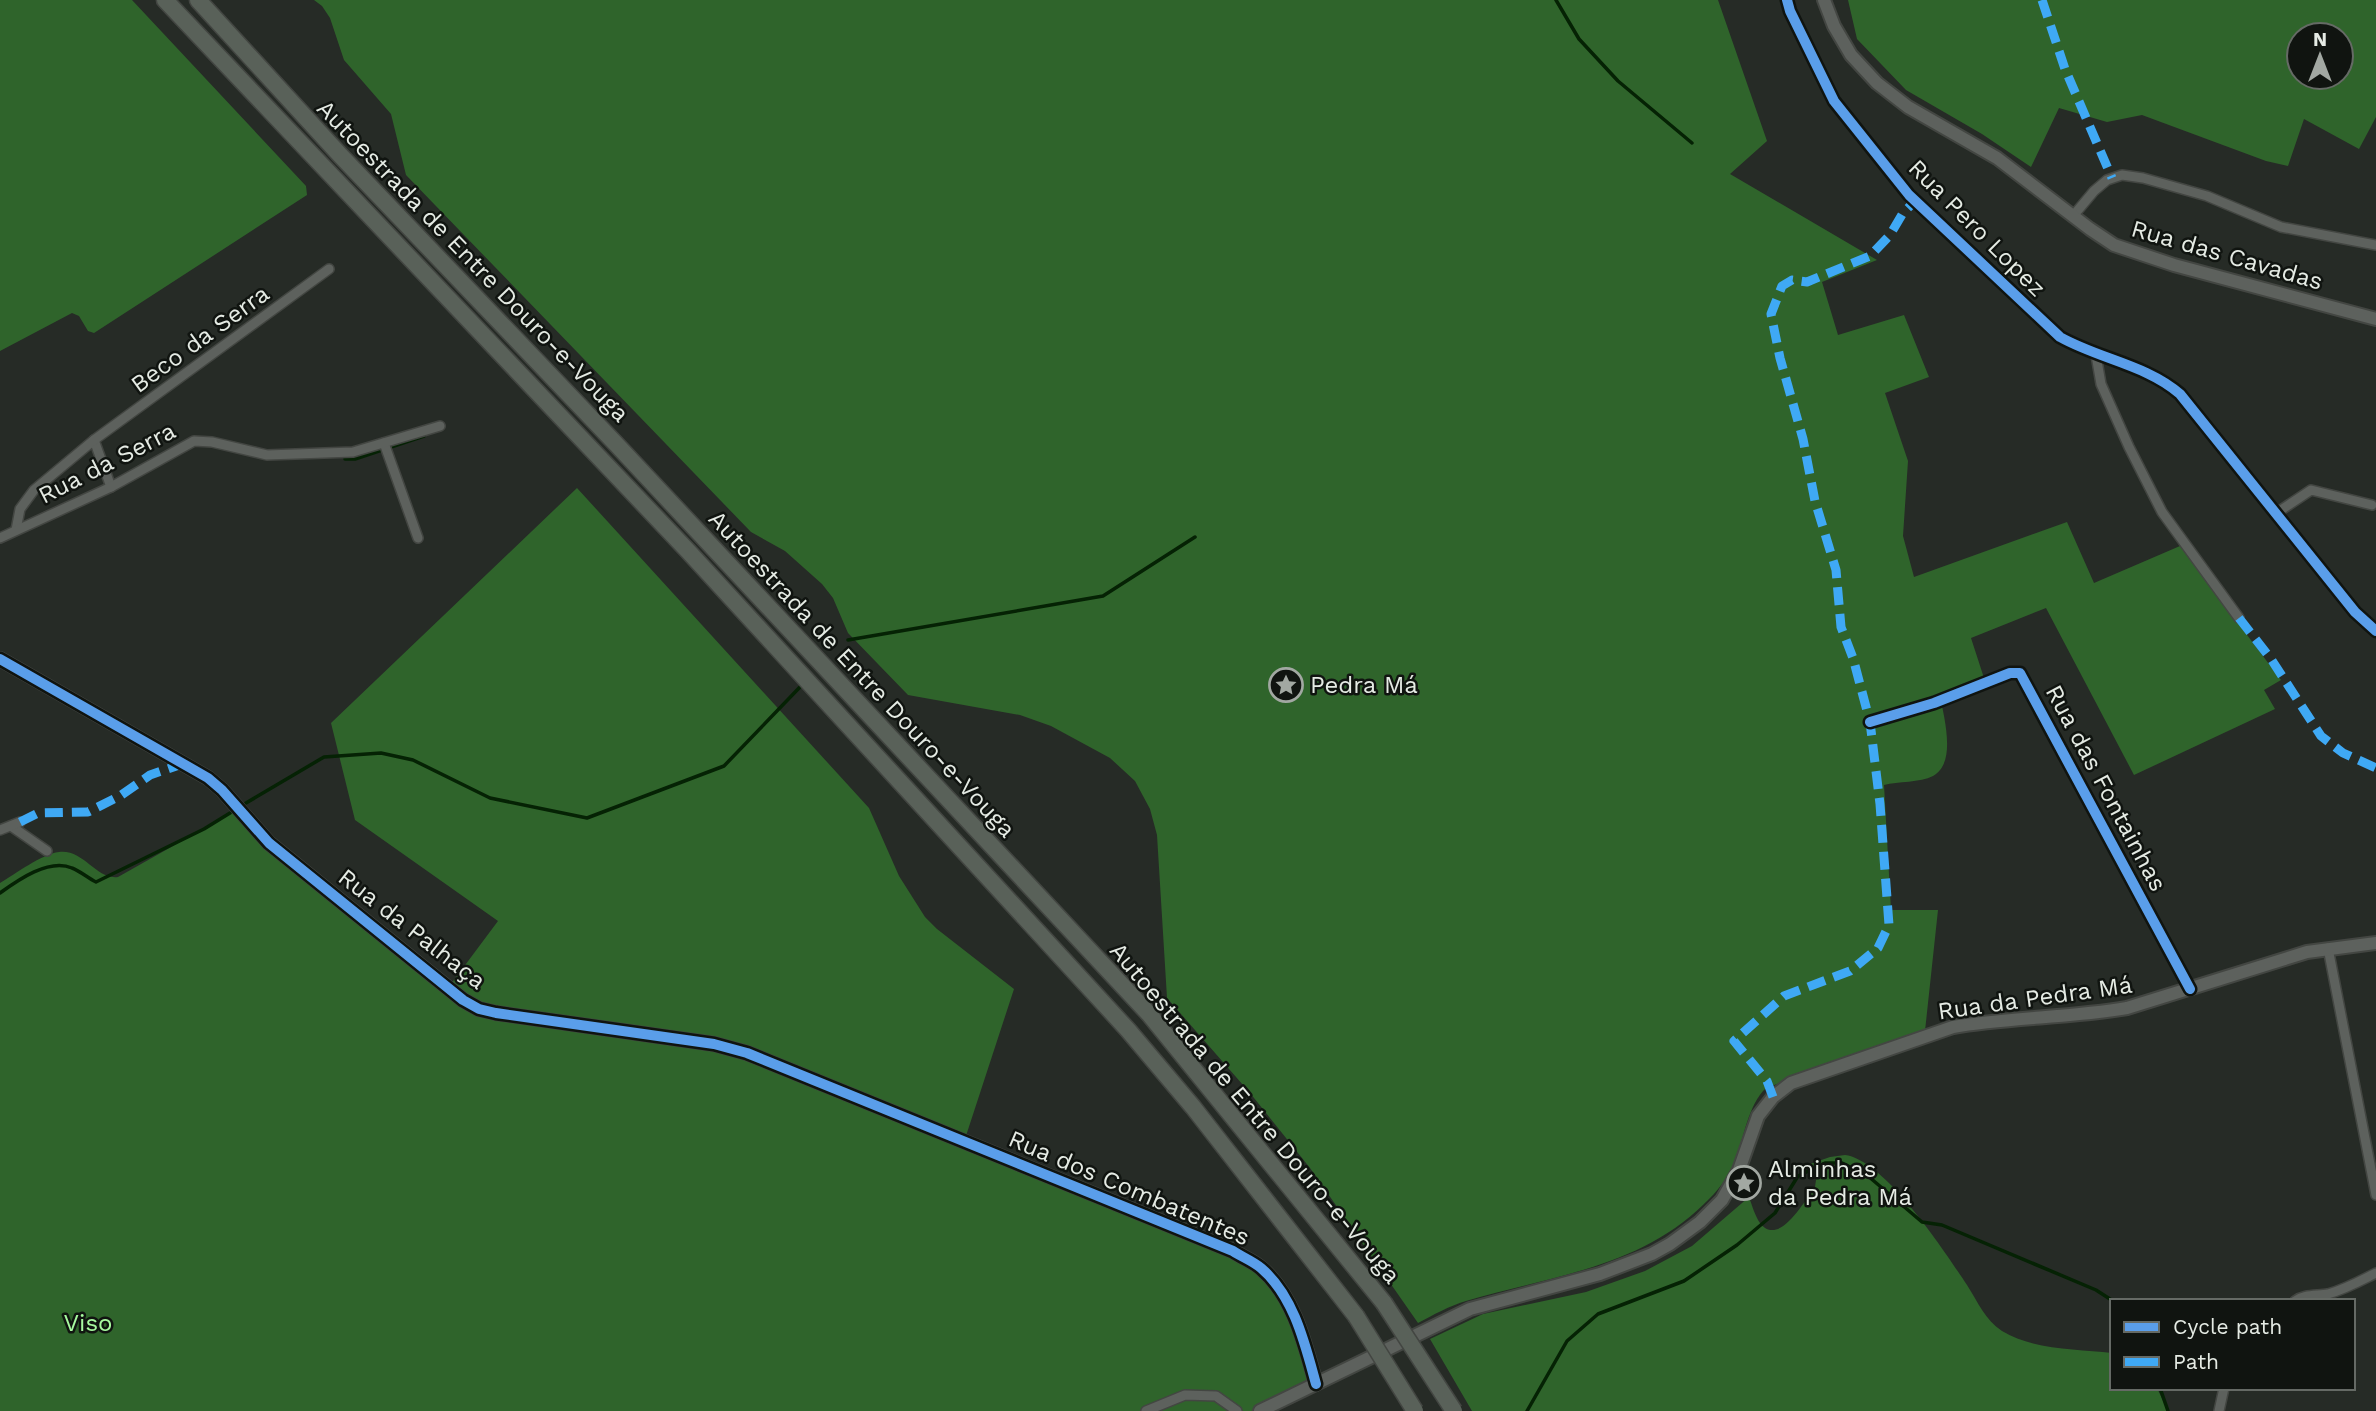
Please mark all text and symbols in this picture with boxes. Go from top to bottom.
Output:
north arrow [2285,21,2355,91]
text: N [2313,28,2327,51]
street label: Autoestrada de Entre Douro-e-Vouga [311,94,635,428]
street label: Rua Pero Lopez [1903,154,2051,302]
street label: Rua das Cavadas [2128,214,2326,296]
street label: Beco da Serra [125,280,275,398]
street label: Rua da Serra [34,416,180,510]
street label: Autoestrada de Entre Douro-e-Vouga [703,505,1021,843]
place icon: Pedra Má [1267,666,1305,704]
place label: Pedra Má [1310,671,1418,699]
street label: Rua das Fontainhas [2040,680,2172,896]
street label: Rua da Palhaça [333,863,491,995]
street label: Autoestrada de Entre Douro-e-Vouga [1104,937,1406,1289]
street label: Rua da Pedra Má [1936,971,2134,1025]
street label: Rua dos Combatentes [1004,1125,1254,1251]
place label: Alminhas da Pedra Má [1768,1155,1912,1211]
place icon: Alminhas da Pedra Má [1725,1164,1763,1202]
legend [2110,1299,2355,1390]
park label: Viso [64,1309,112,1337]
text: Cycle path [2173,1314,2282,1339]
text: Path [2173,1349,2219,1374]

